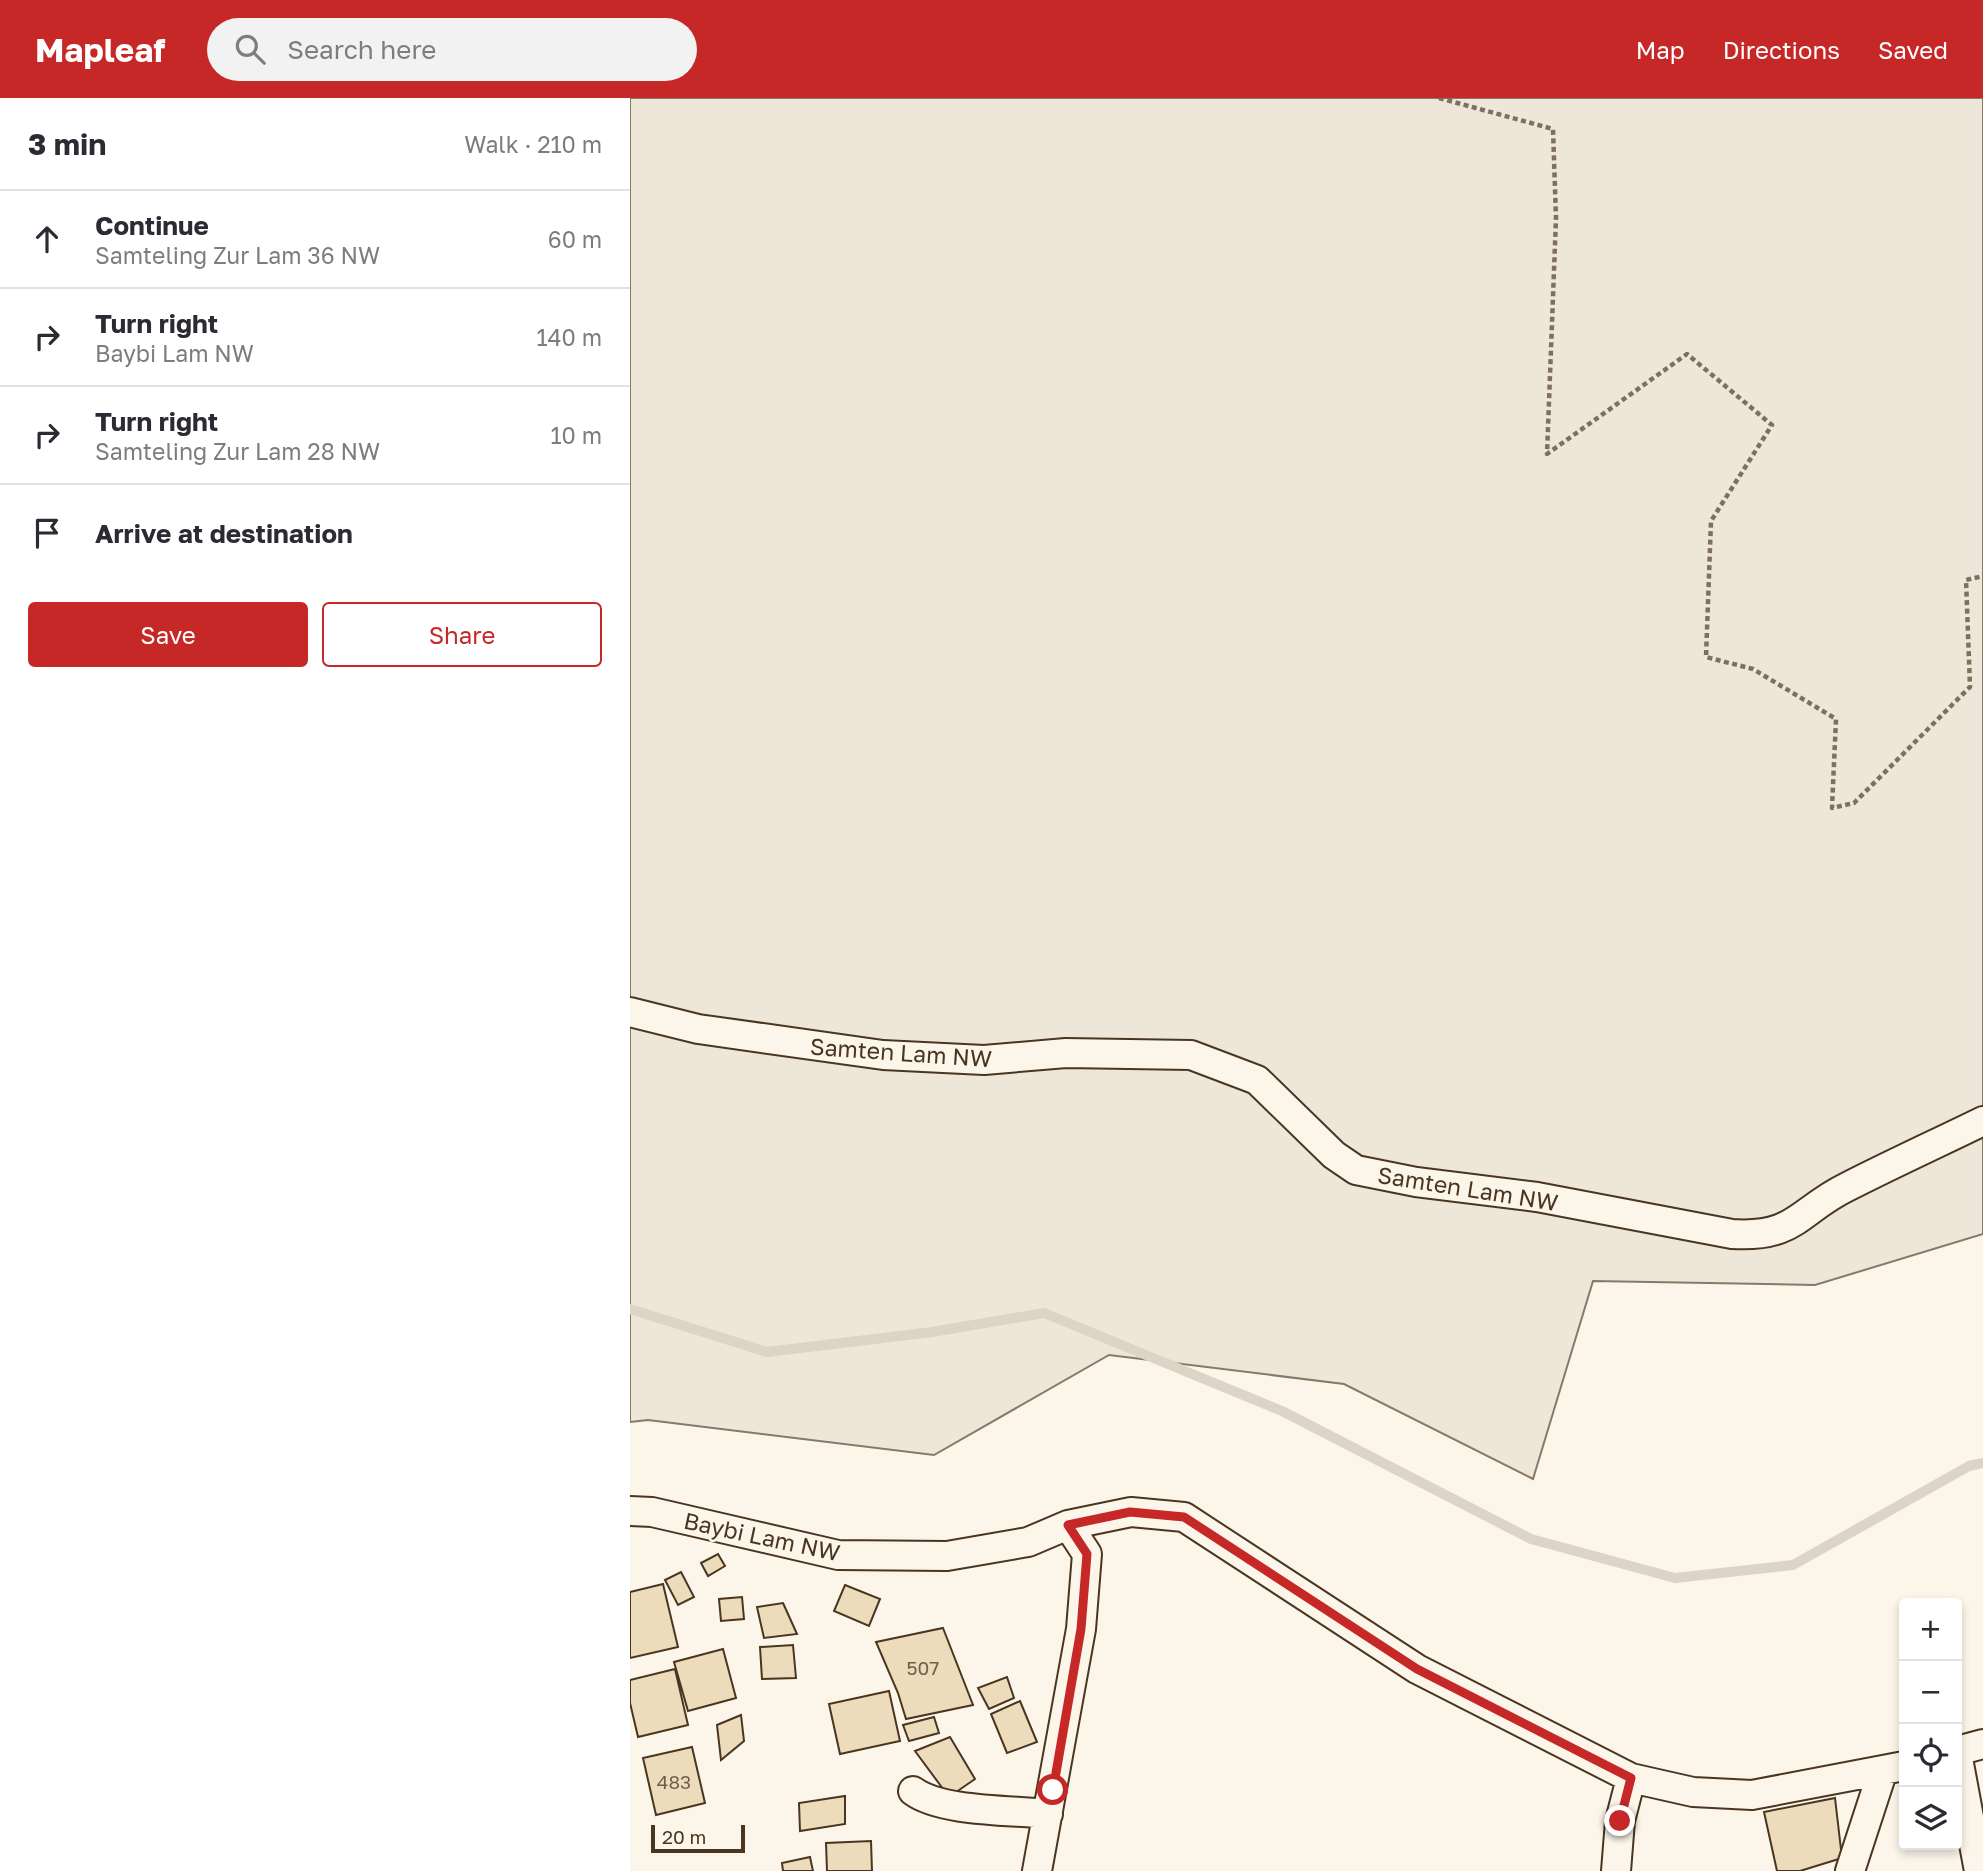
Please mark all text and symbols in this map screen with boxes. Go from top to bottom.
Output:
search box [207,18,697,81]
text: Mapleaf [35,30,165,69]
icon: search [231,30,269,68]
text: Search here [287,34,436,65]
text: Map [1636,35,1685,64]
text: Directions [1723,35,1840,64]
text: Saved [1878,35,1948,64]
text: 3 min [28,126,106,162]
text: Walk · 210 m [464,130,602,158]
text: Continue [95,210,209,241]
icon: ahead [28,220,66,258]
text: 60 m [548,225,602,253]
text: Samteling Zur Lam 36 NW [95,241,380,269]
text: Turn right [95,308,218,339]
icon: right [28,318,66,356]
text: 140 m [536,323,602,351]
text: Baybi Lam NW [95,339,254,367]
text: Turn right [95,406,218,437]
icon: right [28,416,66,454]
text: 10 m [550,421,602,449]
text: Samteling Zur Lam 28 NW [95,437,380,465]
icon: arrive [28,514,66,552]
text: Arrive at destination [95,518,353,549]
button: Save [28,602,308,667]
button: Share [322,602,602,667]
street label: Samten Lam NW [809,1032,993,1072]
street label: Samten Lam NW [1376,1160,1560,1216]
street label: Baybi Lam NW [681,1506,843,1566]
map controls [1899,1598,1962,1850]
button: + [1899,1598,1962,1661]
house number: 507 [907,1656,939,1679]
button: − [1899,1661,1962,1724]
button: locate [1899,1724,1962,1787]
house number: 483 [657,1770,691,1793]
route start [1037,1774,1068,1805]
button: layers [1899,1787,1962,1850]
route end [1604,1805,1635,1836]
scale bar [651,1822,746,1854]
text: 20 m [662,1825,706,1848]

